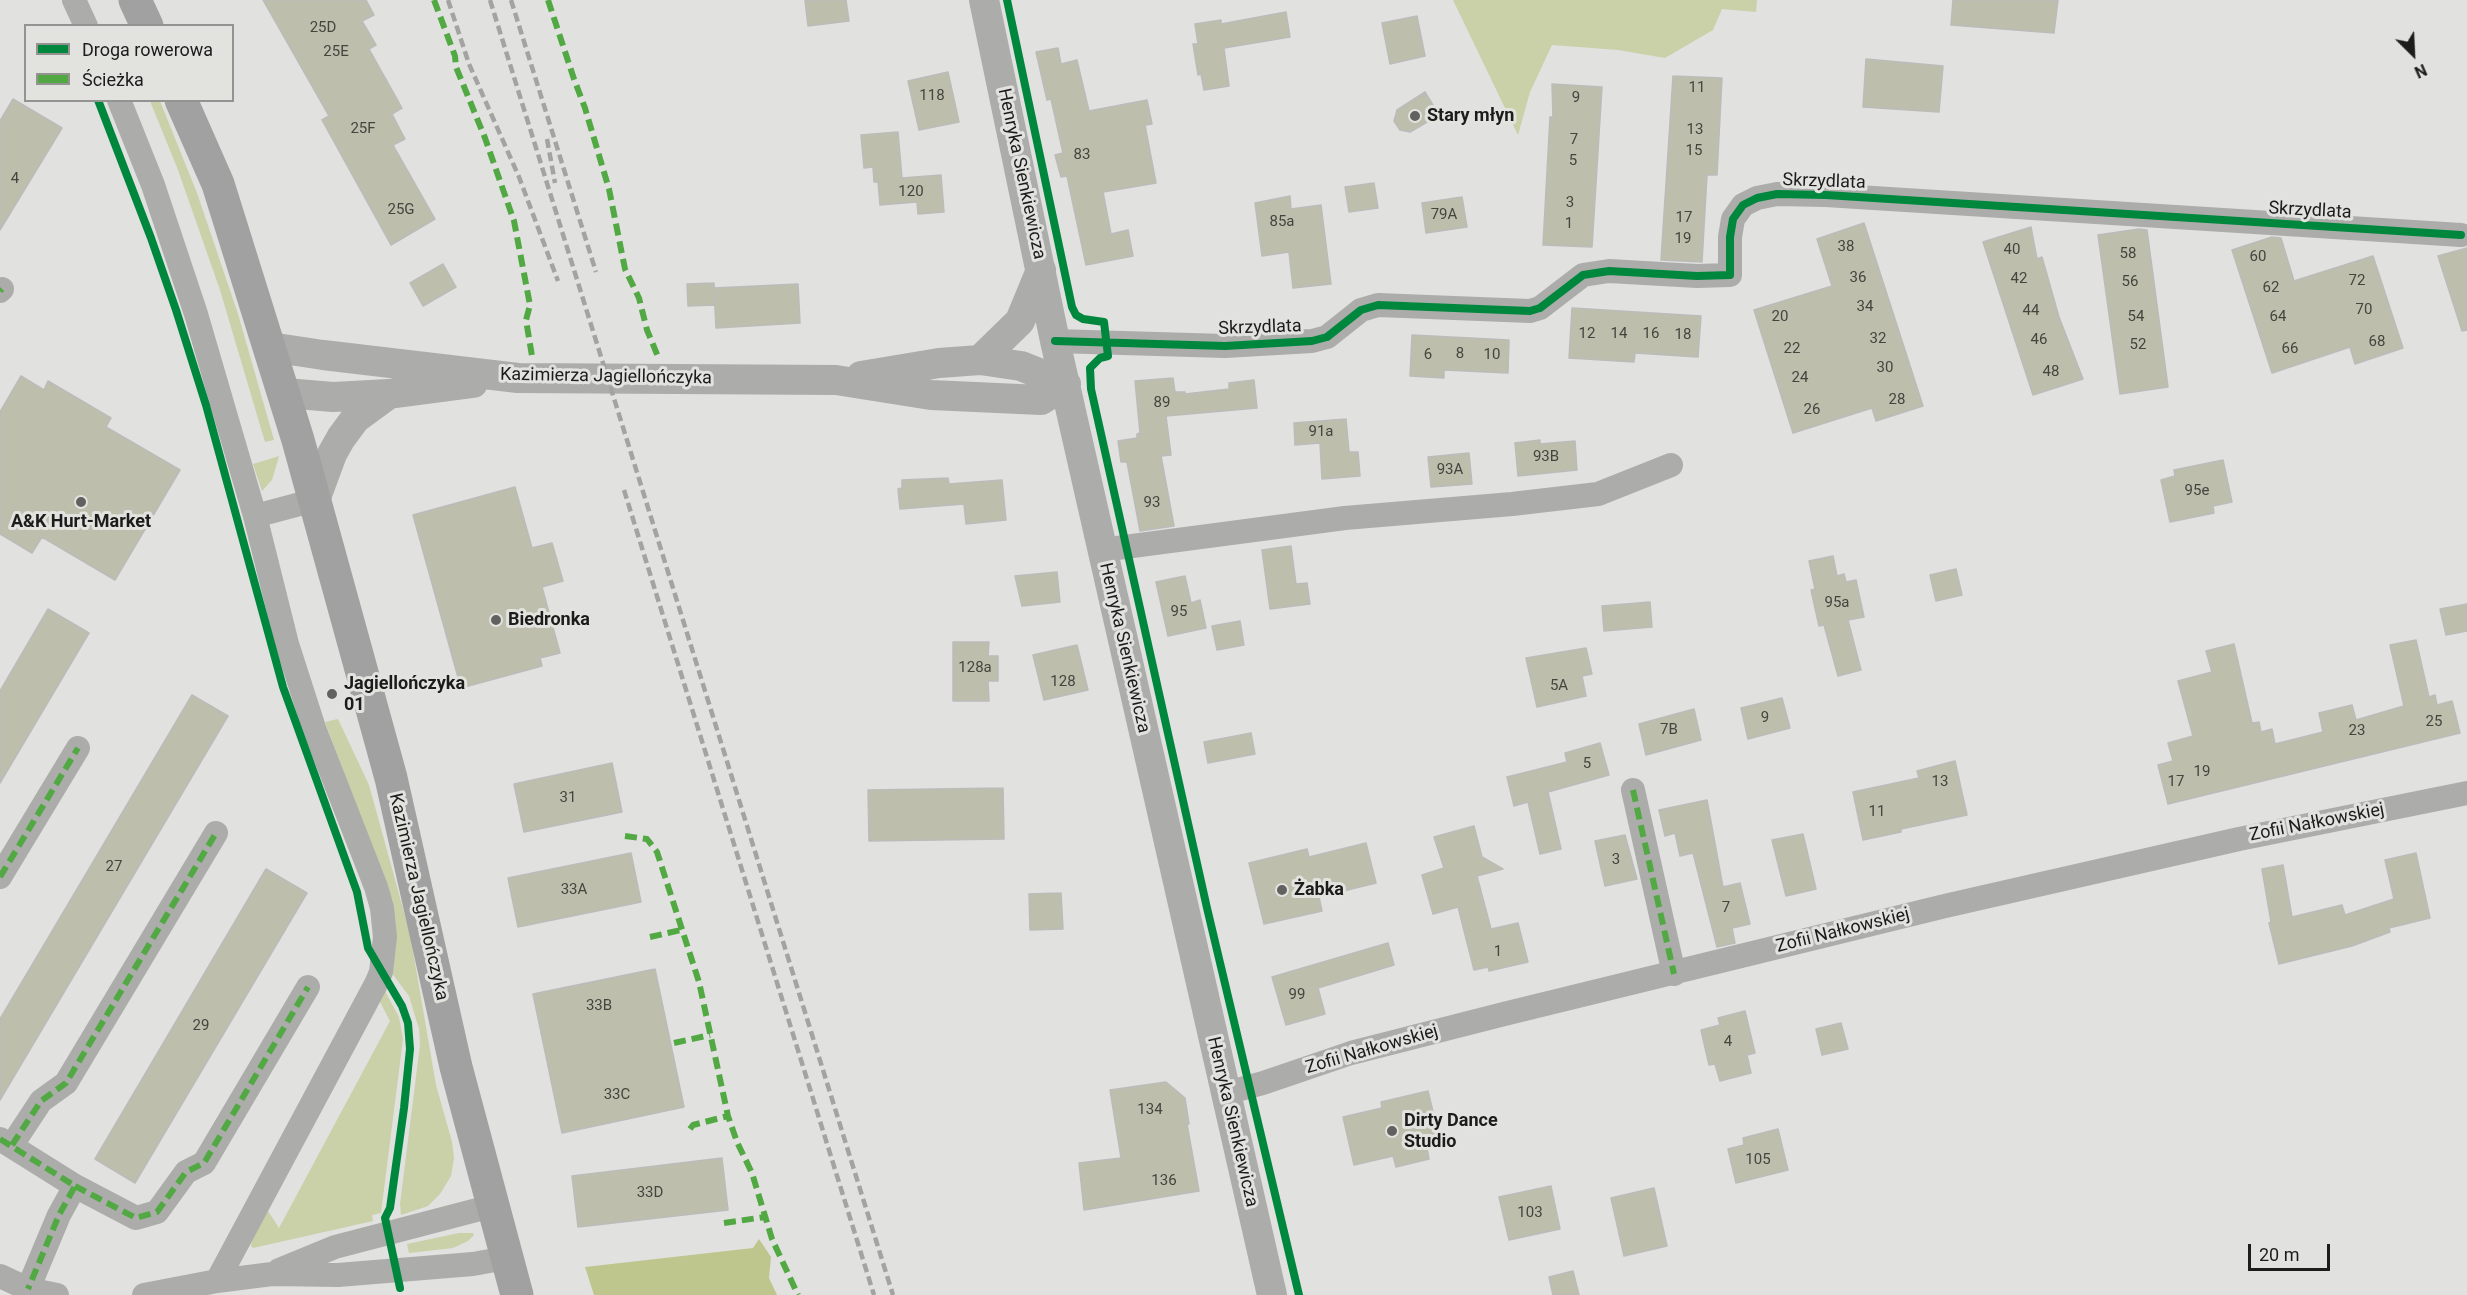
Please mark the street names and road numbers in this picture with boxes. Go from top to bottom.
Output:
street label: Henryka Sienkiewicza [992,87,1050,261]
street label: Skrzydlata [1782,170,1866,194]
street label: Skrzydlata [2268,198,2352,224]
street label: Skrzydlata [1218,316,1302,340]
street label: Kazimierza Jagiellończyka [500,364,712,390]
street label: Henryka Sienkiewicza [1094,561,1154,735]
street label: Kazimierza Jagiellończyka [384,791,452,1003]
street label: Zofii Nałkowskiej [2248,799,2386,847]
street label: Zofii Nałkowskiej [1774,904,1912,958]
street label: Zofii Nałkowskiej [1303,1021,1441,1079]
street label: Henryka Sienkiewicza [1202,1035,1262,1209]

